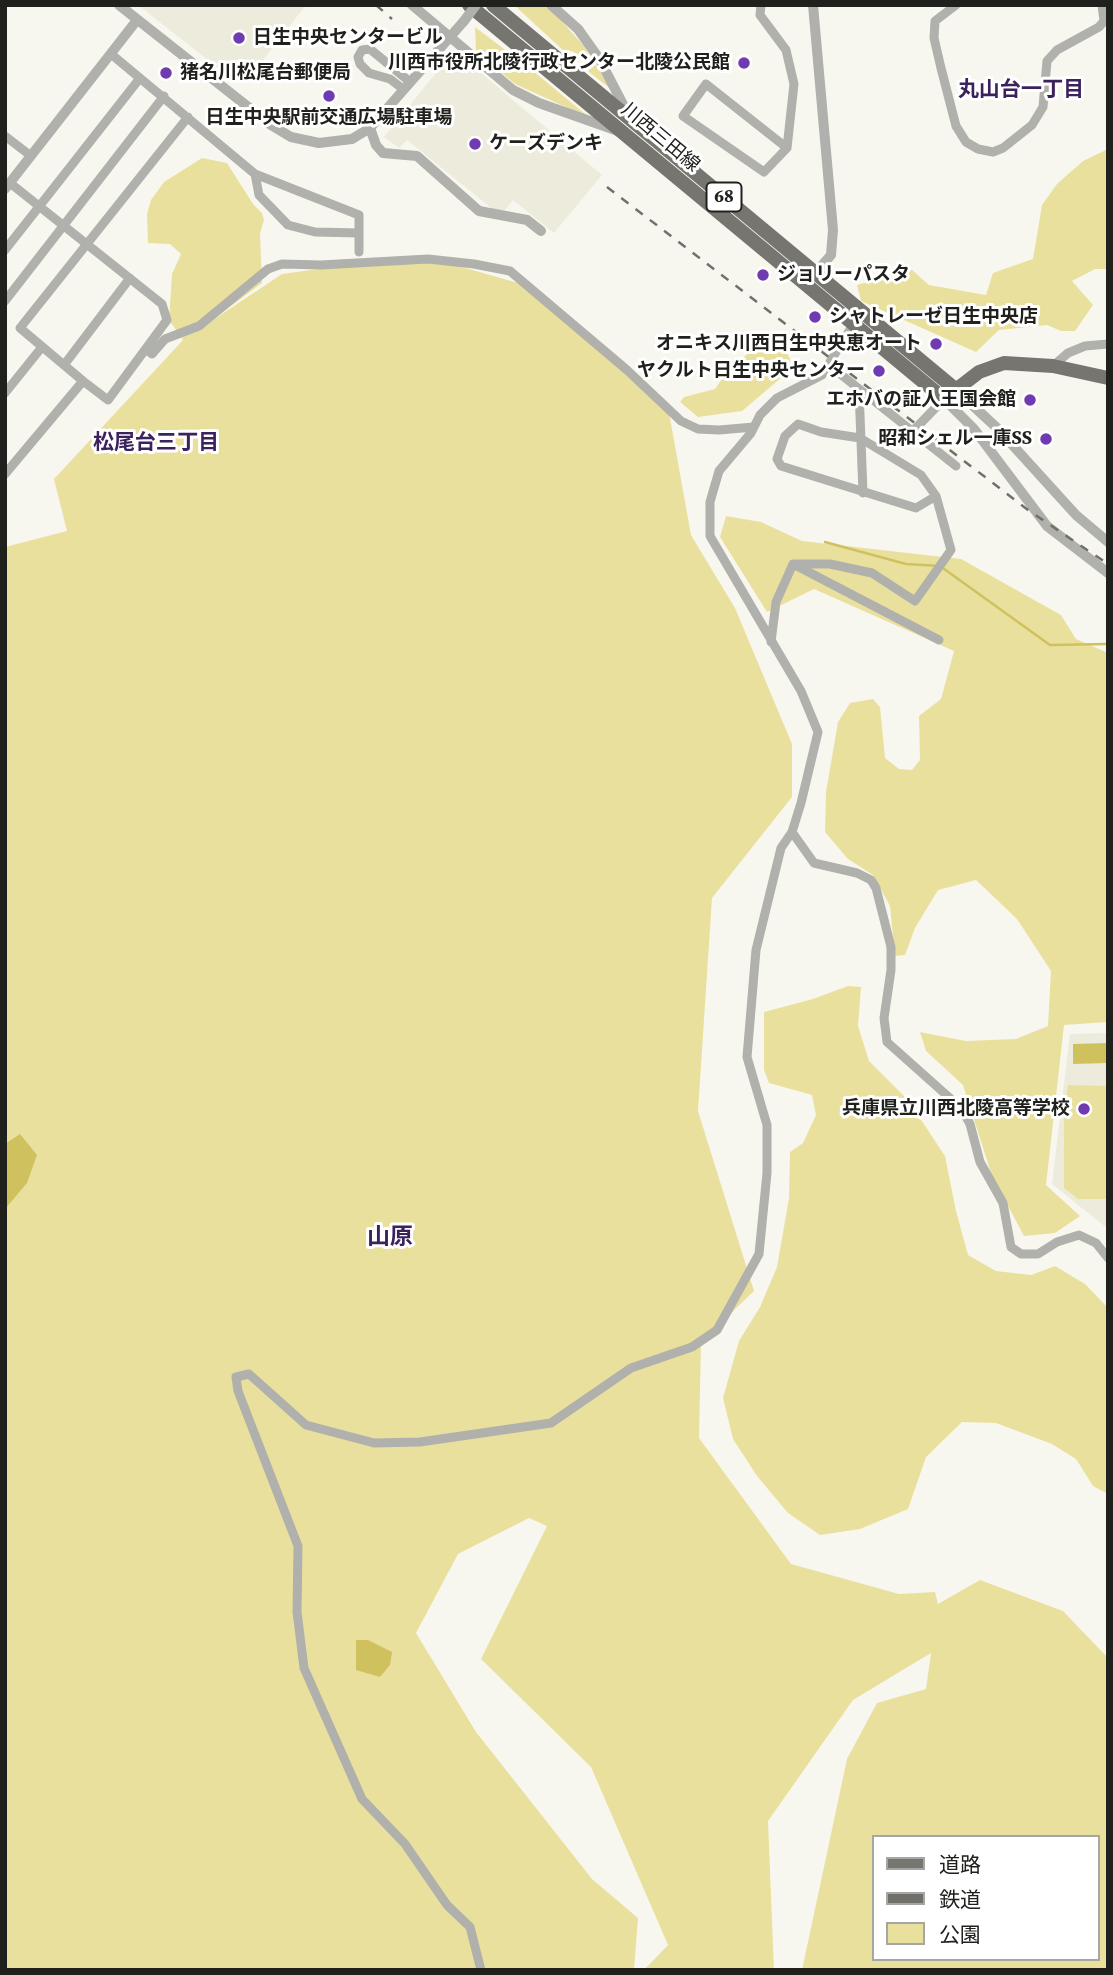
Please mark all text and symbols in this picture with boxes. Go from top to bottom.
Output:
place label: 日生中央センタービル [253,27,443,49]
marker: 日生中央センタービル [231,30,247,46]
place label: 川西市役所北陵行政センター北陵公民館 [388,52,730,74]
marker: 川西市役所北陵行政センター北陵公民館 [736,55,752,71]
place label: 猪名川松尾台郵便局 [180,62,351,84]
marker: 猪名川松尾台郵便局 [158,65,174,81]
district label: 丸山台一丁目 [958,78,1084,104]
marker: 日生中央駅前交通広場駐車場 [321,88,337,104]
street label: 川西三田線 [616,99,704,177]
place label: 日生中央駅前交通広場駐車場 [206,107,452,129]
place label: ケーズデンキ [489,133,603,155]
marker: ケーズデンキ [467,136,483,152]
road number: 68 [706,182,742,212]
place label: ジョリーパスタ [777,264,910,286]
marker: ジョリーパスタ [755,267,771,283]
place label: シャトレーゼ日生中央店 [829,306,1038,328]
marker: シャトレーゼ日生中央店 [807,309,823,325]
place label: オニキス川西日生中央恵オート [656,333,922,355]
marker: オニキス川西日生中央恵オート [928,336,944,352]
place label: ヤクルト日生中央センター [637,360,865,382]
marker: ヤクルト日生中央センター [871,363,887,379]
place label: エホバの証人王国会館 [826,389,1016,411]
marker: エホバの証人王国会館 [1022,392,1038,408]
place label: 昭和シェル一庫SS [879,428,1032,450]
district label: 松尾台三丁目 [93,431,219,457]
marker: 昭和シェル一庫SS [1038,431,1054,447]
place label: 兵庫県立川西北陵高等学校 [842,1098,1070,1120]
marker: 兵庫県立川西北陵高等学校 [1076,1101,1092,1117]
district label: 山原 [367,1224,413,1252]
legend [872,1835,1099,1961]
text: 道路 [939,1850,981,1879]
text: 鉄道 [939,1885,981,1914]
text: 公園 [939,1920,981,1949]

